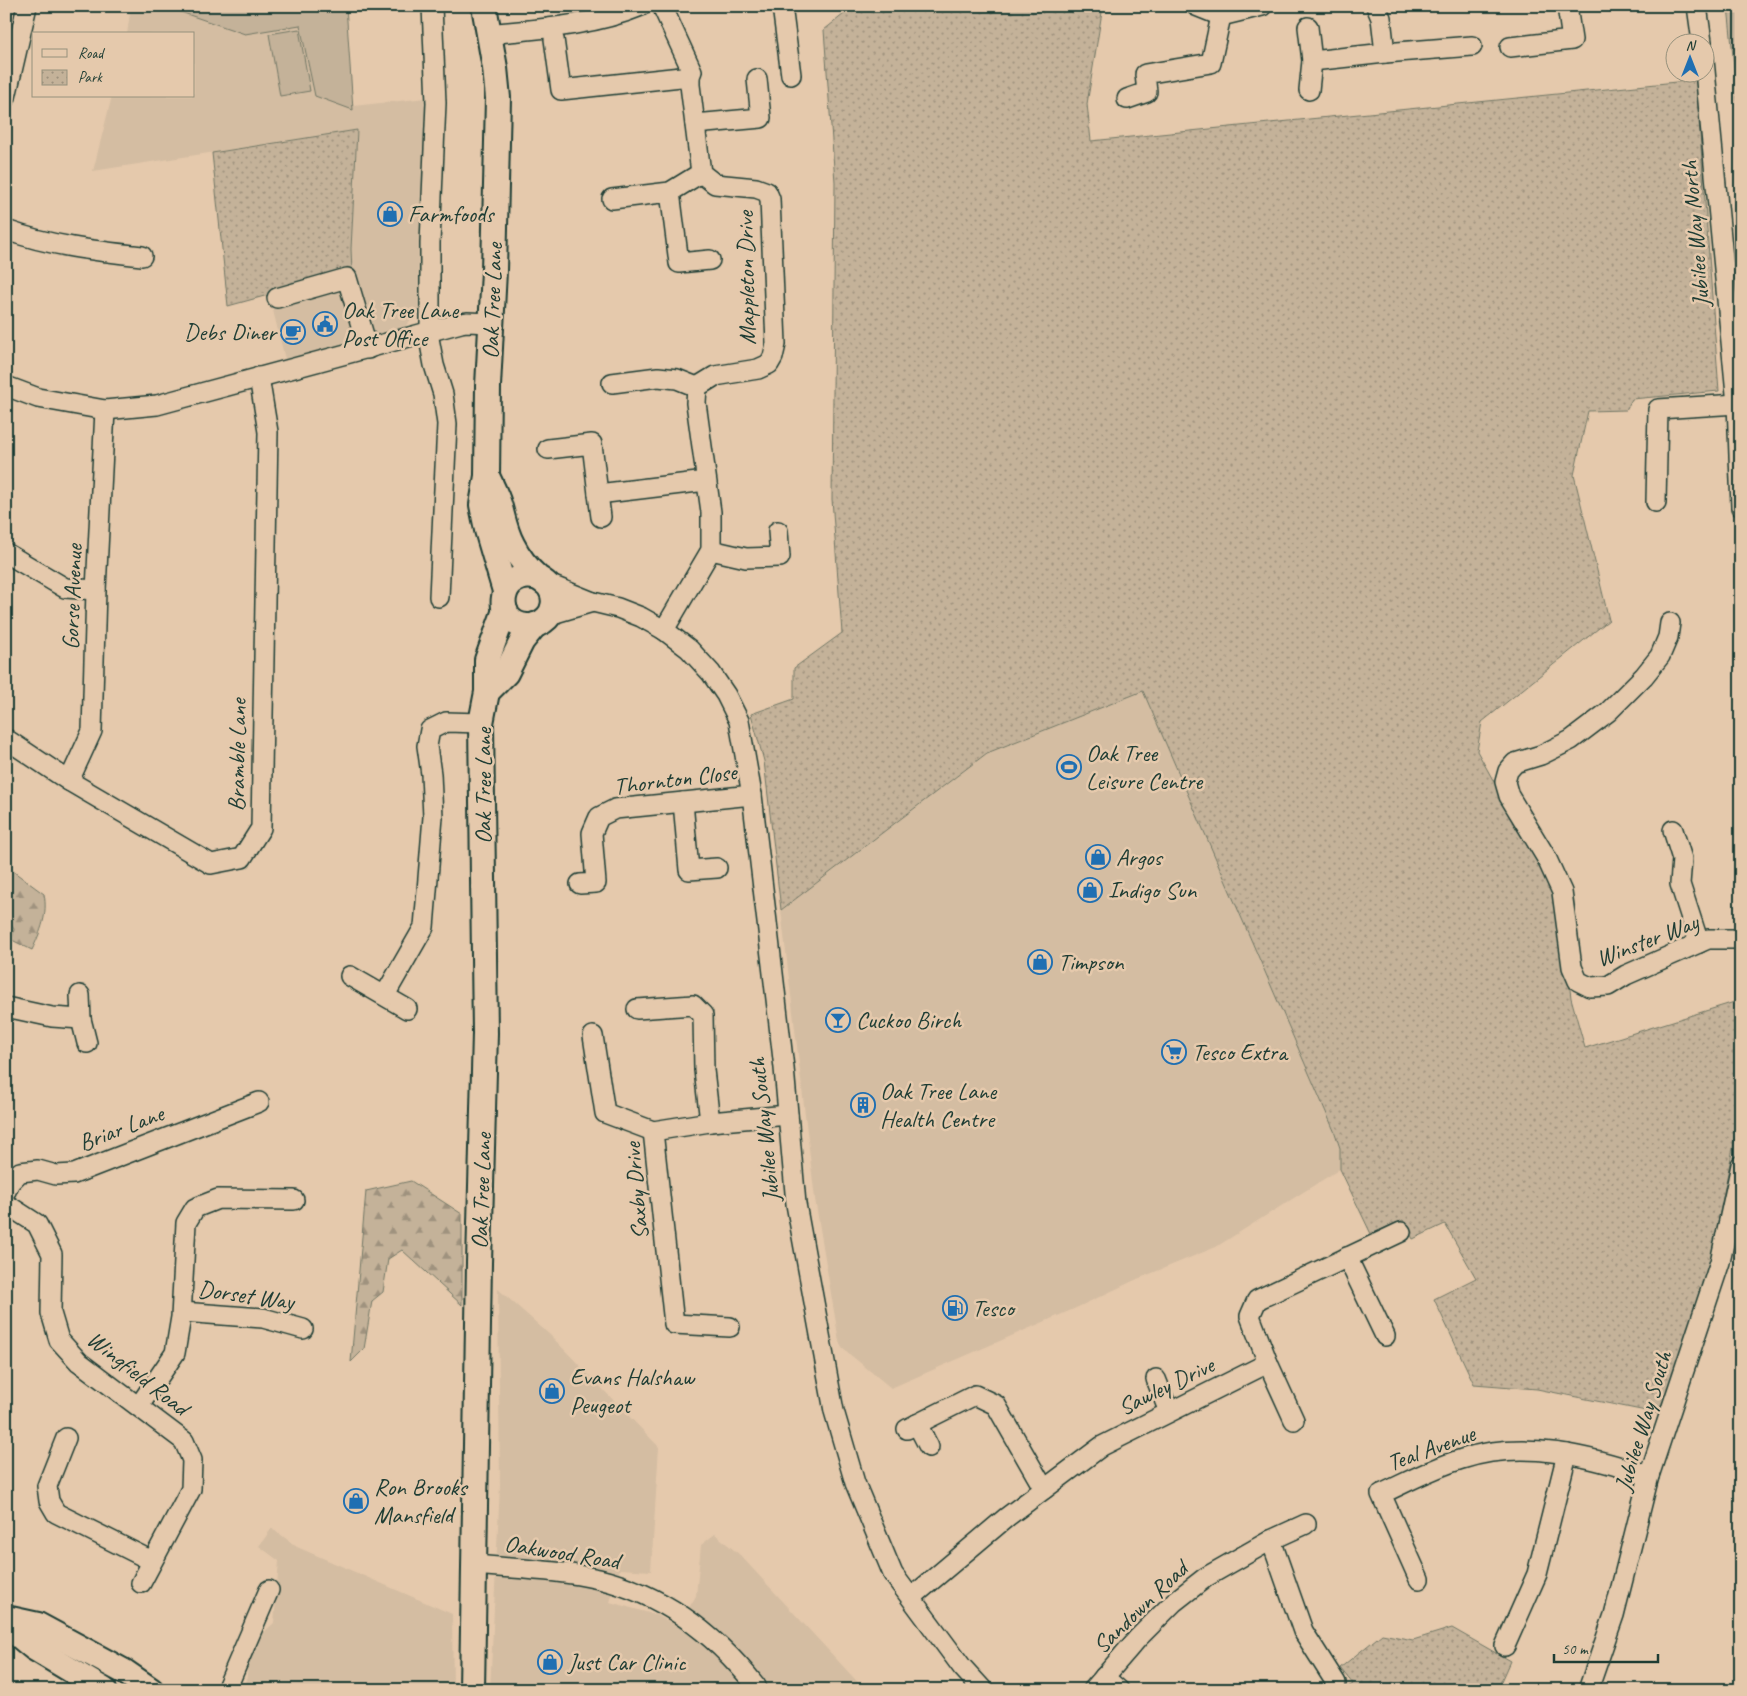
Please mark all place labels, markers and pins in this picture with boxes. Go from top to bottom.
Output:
place label: Farmfoods [408,199,495,229]
shop icon: Farmfoods [377,201,403,227]
place label: Oak Tree Lane Post Office [342,295,460,353]
public building icon: Oak Tree Lane Post Office [312,311,338,337]
place label: Debs Diner [184,317,278,347]
cafe icon: Debs Diner [280,319,306,345]
place label: Oak Tree Leisure Centre [1086,738,1204,796]
sports icon: Oak Tree Leisure Centre [1056,754,1082,780]
place label: Argos [1116,842,1163,872]
shop icon: Argos [1085,844,1111,870]
place label: Indigo Sun [1108,875,1197,905]
shop icon: Indigo Sun [1077,877,1103,903]
place label: Timpson [1058,947,1125,977]
shop icon: Timpson [1027,949,1053,975]
place label: Cuckoo Birch [856,1005,962,1035]
bar icon: Cuckoo Birch [825,1007,851,1033]
place label: Tesco Extra [1192,1037,1289,1067]
supermarket icon: Tesco Extra [1161,1039,1187,1065]
place label: Oak Tree Lane Health Centre [880,1076,998,1134]
building icon: Oak Tree Lane Health Centre [850,1092,876,1118]
place label: Tesco [972,1293,1016,1323]
fuel station icon: Tesco [942,1295,968,1321]
place label: Evans Halshaw Peugeot [570,1362,696,1420]
shop icon: Evans Halshaw Peugeot [539,1378,565,1404]
place label: Ron Brooks Mansfield [374,1472,469,1530]
shop icon: Ron Brooks Mansfield [343,1488,369,1514]
place label: Just Car Clinic [567,1647,687,1677]
shop icon: Just Car Clinic [537,1649,563,1675]

